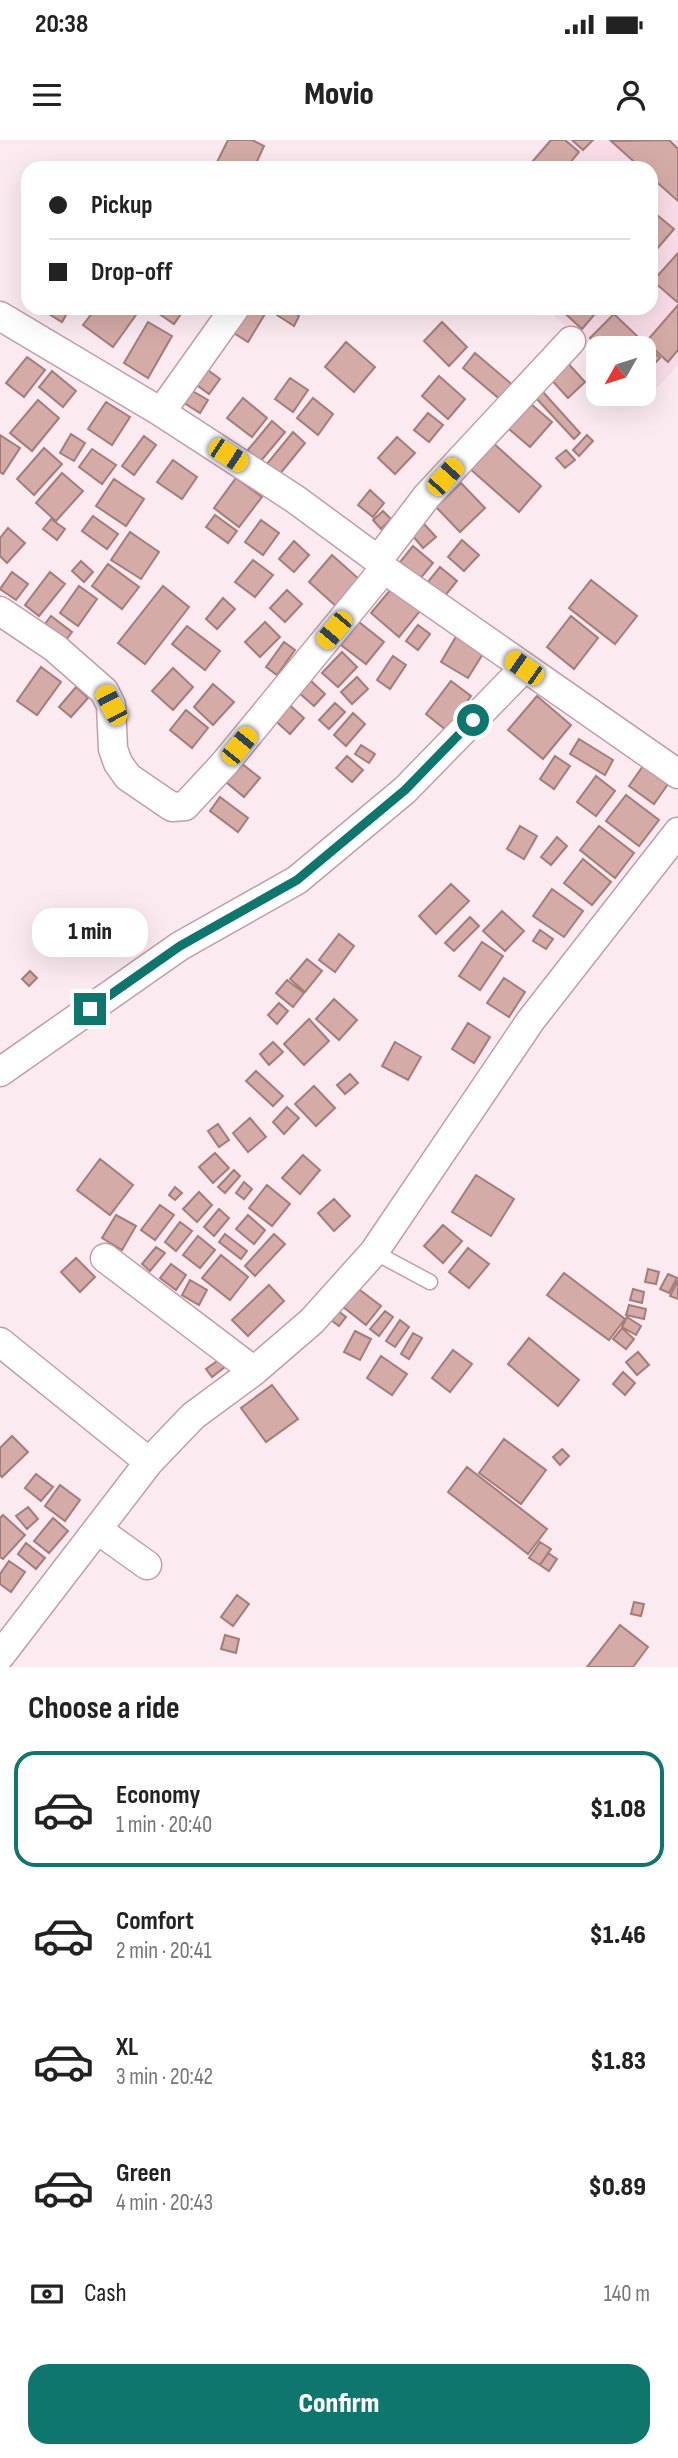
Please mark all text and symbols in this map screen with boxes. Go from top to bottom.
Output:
text: 20:38 [35,9,88,40]
text: Movio [304,75,374,114]
icon: menu [28,76,66,114]
icon: person [612,76,650,114]
text: Pickup [91,190,153,221]
text: Drop-off [91,257,172,288]
north arrow [586,336,656,406]
map controls [586,336,656,406]
car [205,435,252,475]
car [424,454,467,500]
car [313,607,356,653]
car [501,647,548,689]
car [92,682,131,728]
route start [457,704,489,736]
car [218,723,261,769]
callout: 1 min [32,908,148,956]
text: 1 min [68,918,112,946]
route end [74,993,106,1025]
text: Choose a ride [28,1689,180,1728]
icon: car [32,1778,95,1841]
text: Economy [116,1780,200,1811]
text: $1.08 [590,1794,646,1825]
text: 1 min · 20:40 [116,1811,212,1839]
icon: car [32,1904,95,1967]
text: Comfort [116,1906,194,1937]
text: $1.46 [589,1920,646,1951]
text: 2 min · 20:41 [116,1937,211,1965]
icon: car [32,2030,95,2093]
text: XL [116,2032,138,2063]
text: $1.83 [590,2046,646,2077]
text: 3 min · 20:42 [116,2063,213,2091]
icon: car [32,2156,95,2219]
text: Green [116,2158,171,2189]
text: $0.89 [589,2172,646,2203]
text: 4 min · 20:43 [116,2189,213,2217]
icon: cash [28,2275,66,2313]
text: Cash [84,2278,127,2309]
text: 140 m [604,2280,650,2308]
button: Confirm [28,2364,650,2444]

